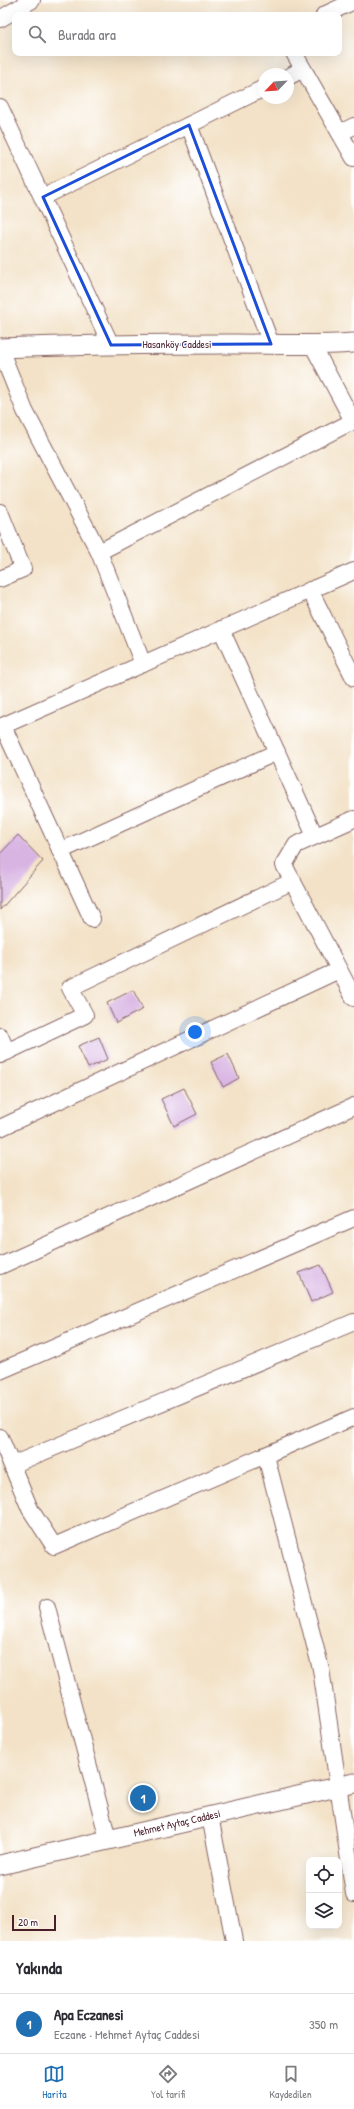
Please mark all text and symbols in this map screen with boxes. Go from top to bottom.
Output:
search box [12,12,342,56]
icon: search [26,23,48,45]
text: Burada ara [58,24,116,45]
north arrow [258,68,294,104]
street label: Hasanköy Caddesi [142,337,212,351]
your location [185,1022,205,1042]
pin: 1 [130,1783,156,1813]
street label: Mehmet Aytaç Caddesi [132,1806,222,1840]
map controls [306,1857,342,1929]
button: locate [306,1857,342,1893]
button: layers [306,1893,342,1929]
scale bar [12,1913,56,1932]
text: 20 m [18,1915,38,1929]
text: Yakında [16,1956,62,1979]
text: Apa Eczanesi [54,2004,124,2025]
text: 1 [27,2015,31,2033]
text: 350 m [309,2015,338,2033]
text: Eczane · Mehmet Aytaç Caddesi [54,2025,200,2043]
tab: Harita [42,2063,66,2101]
tab: Yol tarifi [151,2063,185,2101]
tab: Kaydedilen [269,2063,312,2101]

